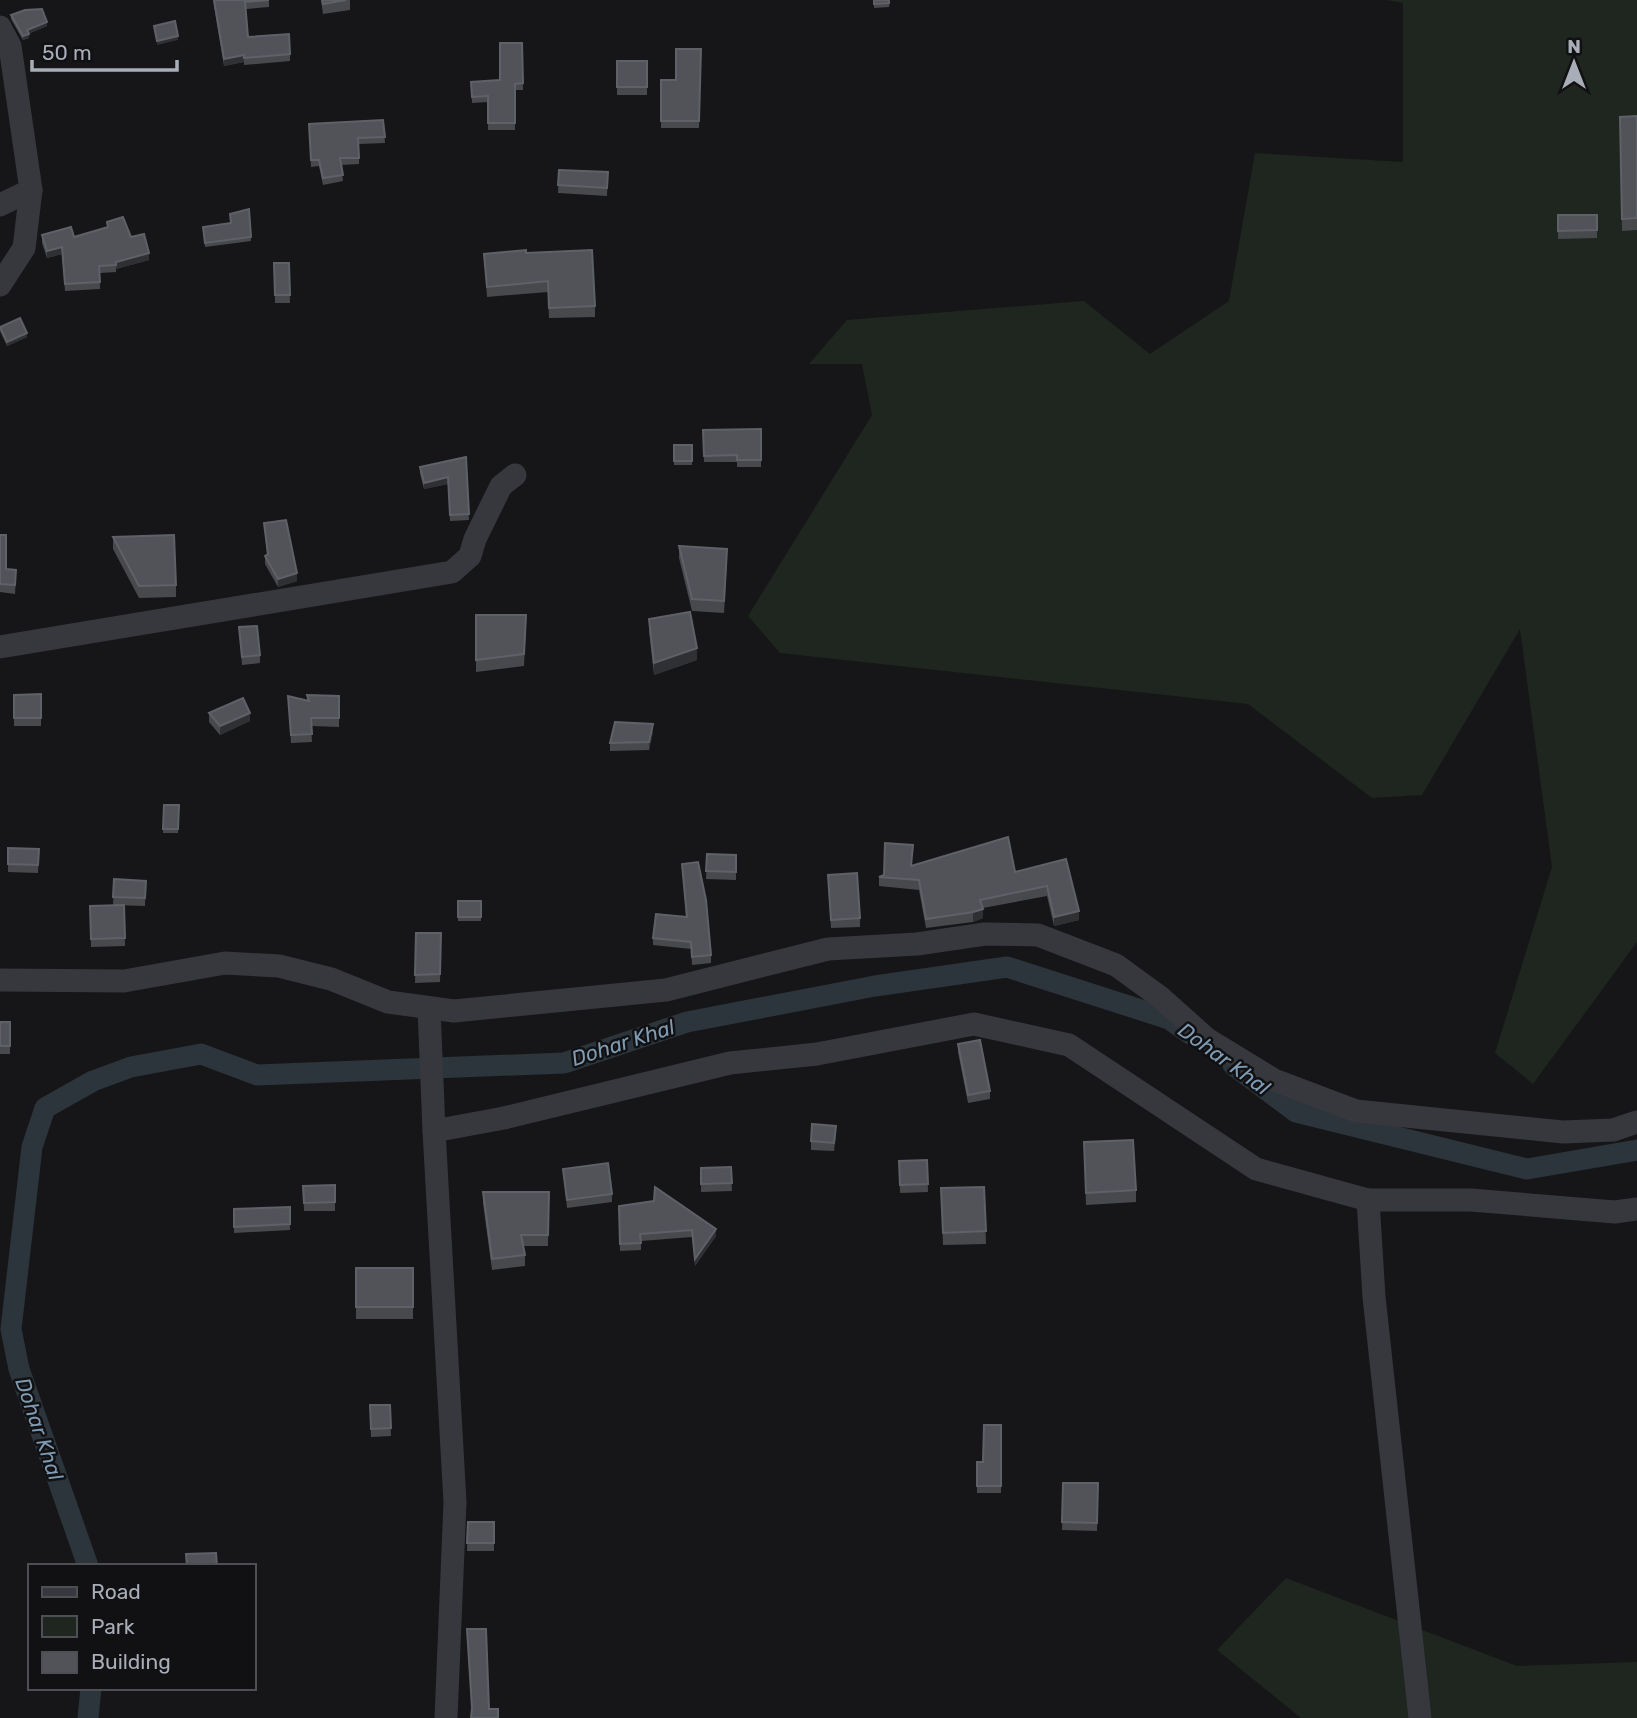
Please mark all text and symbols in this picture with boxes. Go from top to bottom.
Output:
scale bar [32,28,177,72]
north arrow [1539,28,1609,98]
text: N [1567,35,1581,58]
text: 50 m [42,40,92,65]
water label: Dohar Khal [568,1014,678,1071]
water label: Dohar Khal [1174,1017,1276,1101]
water label: Dohar Khal [10,1374,69,1484]
legend [28,1564,256,1690]
text: Road [91,1579,141,1604]
text: Park [91,1614,135,1639]
text: Building [91,1649,171,1674]

